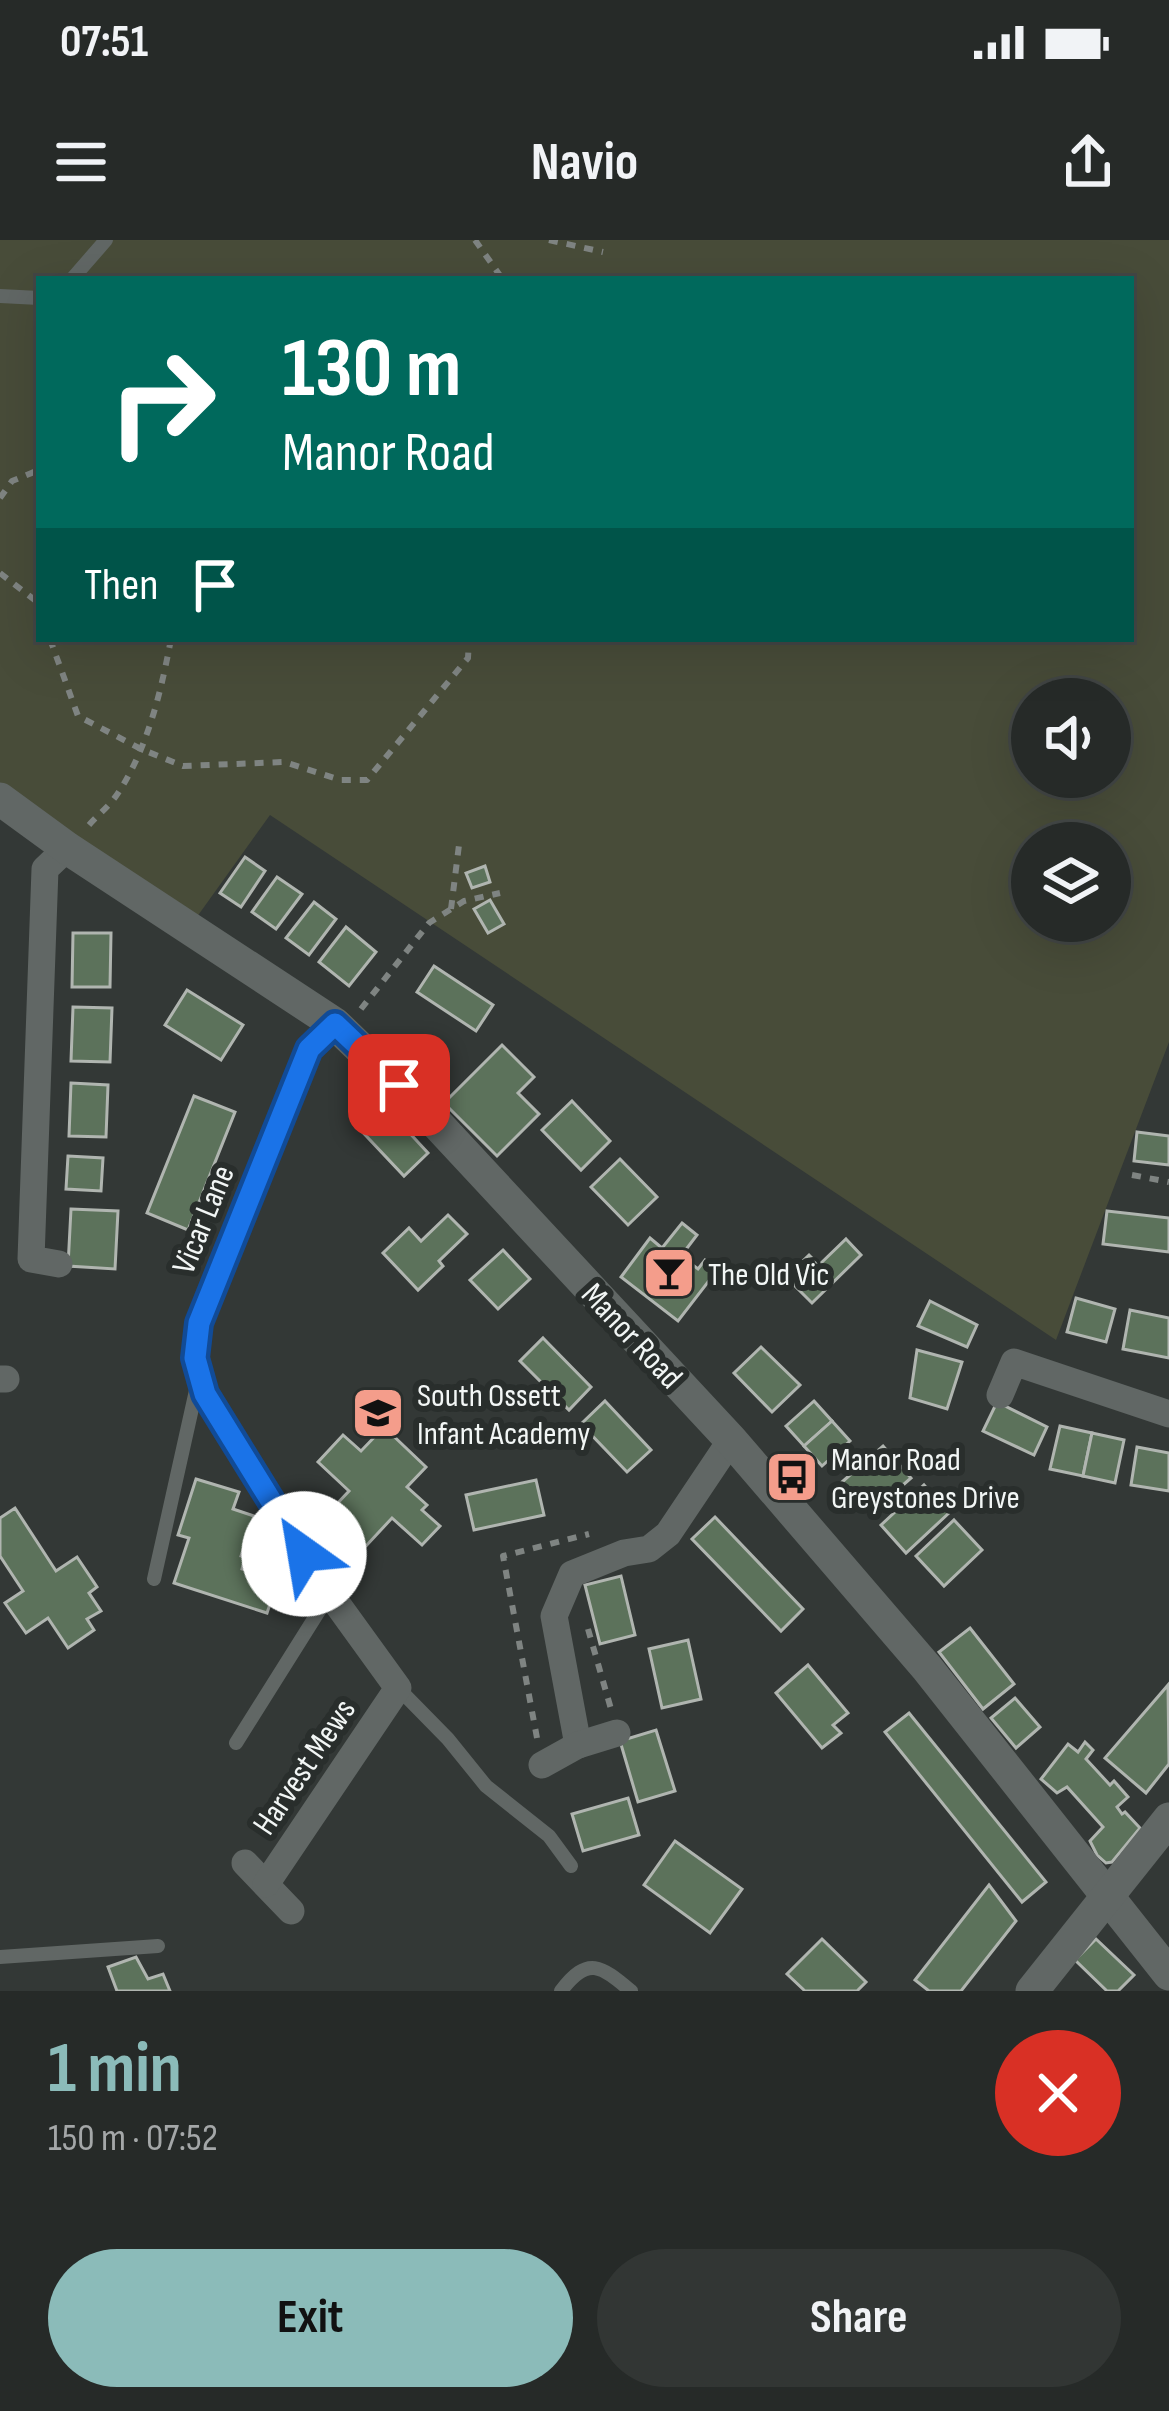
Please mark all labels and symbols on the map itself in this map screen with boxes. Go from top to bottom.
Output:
pin [348,1034,450,1136]
street label: Vicar Lane [164,1160,244,1280]
bar icon: The Old Vic [641,1245,697,1301]
place label: The Old Vic [708,1255,829,1295]
street label: Manor Road [573,1275,690,1397]
place label: South Ossett Infant Academy [417,1376,591,1454]
school or university icon: South Ossett Infant Academy [350,1385,406,1441]
place label: Manor Road Greystones Drive [831,1440,1020,1518]
bus stop icon: Manor Road Greystones Drive [764,1449,820,1505]
position arrow [241,1491,367,1617]
street label: Harvest Mews [245,1692,365,1843]

